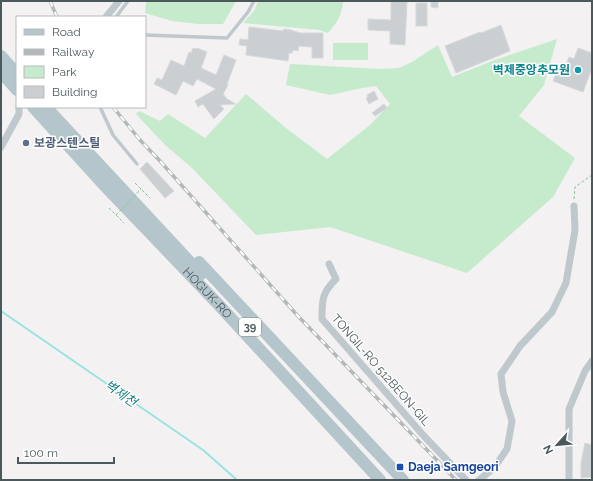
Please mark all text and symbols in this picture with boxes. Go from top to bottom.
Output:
legend [16,16,146,108]
text: Road [52,25,81,39]
text: Railway [52,45,95,59]
place label: 벽제중앙추모원 [493,63,570,77]
text: Park [52,65,77,79]
marker: 벽제중앙추모원 [573,65,583,75]
text: Building [52,85,98,99]
place label: 보광스텐스틸 [34,136,100,150]
marker: 보광스텐스틸 [21,138,31,148]
street label: HOGUK-RO [180,265,235,321]
street label: TONGIL-RO 512BEON-GIL [329,311,433,429]
road number: 39 [239,318,261,336]
water label: 벽제천 [102,377,141,410]
north arrow [537,425,577,465]
scale bar [18,439,114,465]
text: N [541,443,556,456]
text: 100 m [24,446,58,460]
place label: Daeja Samgeori [408,460,499,474]
marker: Daeja Samgeori [395,462,405,472]

